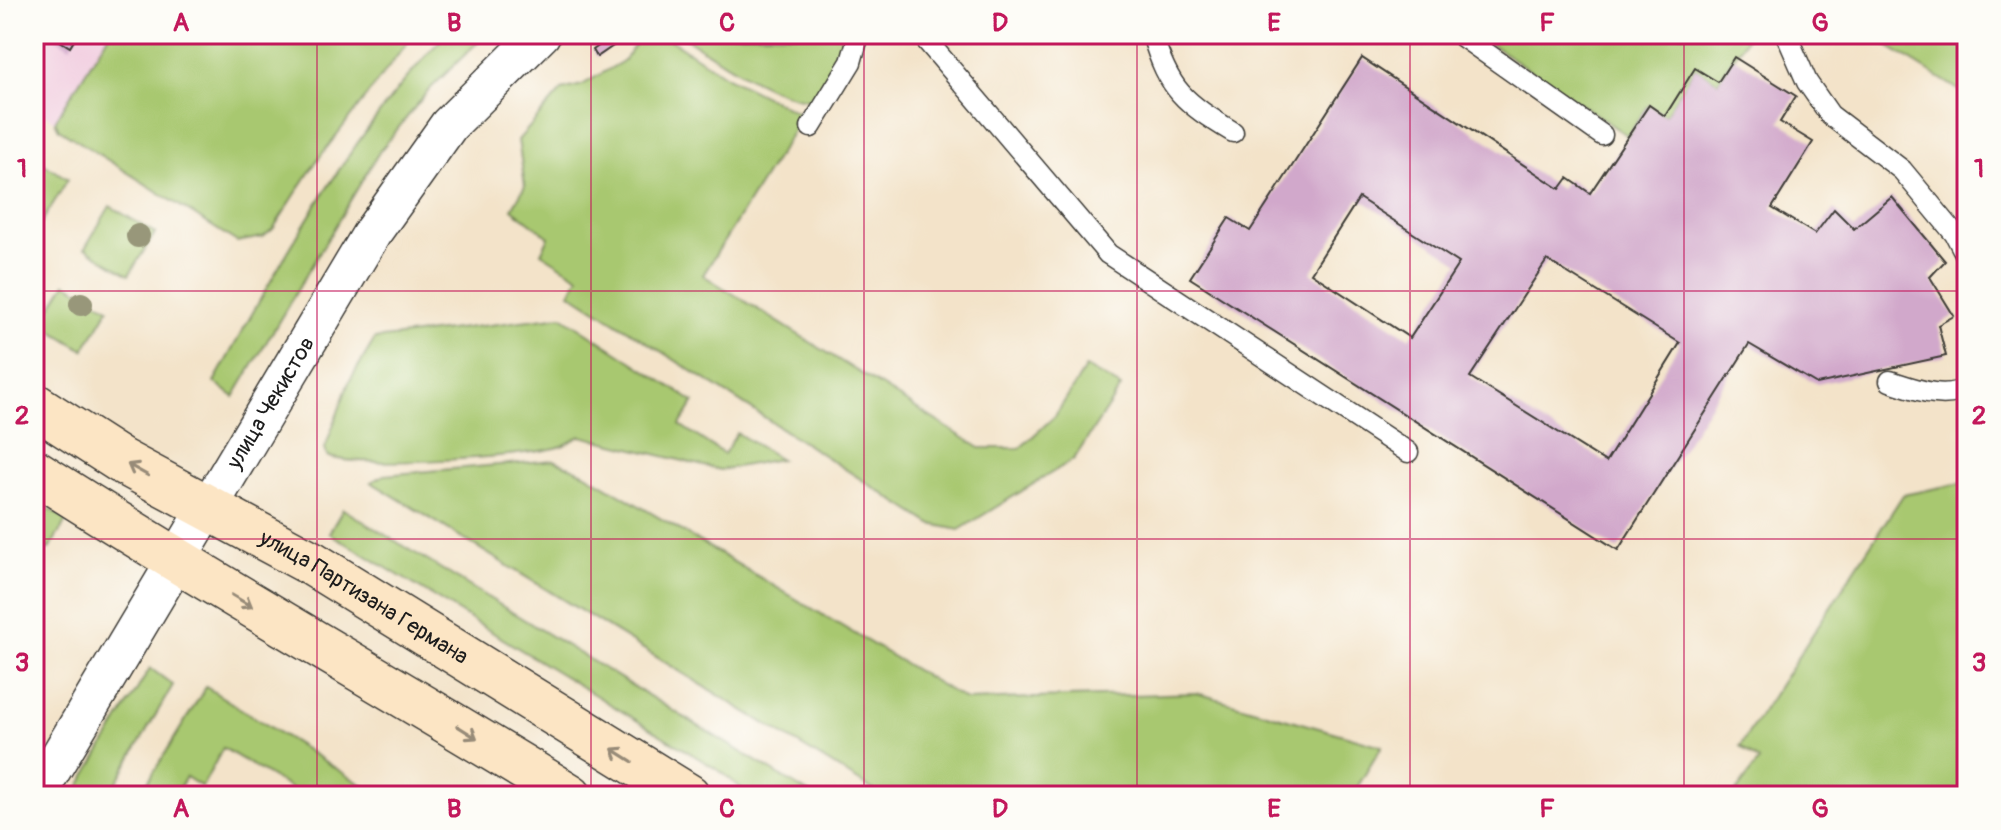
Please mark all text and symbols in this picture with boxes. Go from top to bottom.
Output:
text: A [173,7,190,39]
text: B [447,7,461,39]
text: C [719,7,735,39]
text: D [992,7,1008,39]
text: E [1267,7,1281,39]
text: F [1539,7,1555,39]
text: G [1811,7,1829,39]
text: 1 [17,153,27,185]
text: 1 [1974,153,1984,185]
street label: улица Чекистов [220,331,321,475]
text: 2 [15,400,29,432]
text: 2 [1972,400,1986,432]
one-way arrow [127,462,150,478]
street label: улица Партизана Германа [254,523,474,671]
one-way arrow [230,593,253,609]
text: 3 [15,647,29,679]
text: 3 [1972,647,1986,679]
one-way arrow [455,725,478,741]
one-way arrow [611,746,634,762]
text: A [173,793,190,825]
text: B [447,793,461,825]
text: C [719,793,735,825]
text: D [992,793,1008,825]
text: E [1267,793,1281,825]
text: F [1539,793,1555,825]
text: G [1811,793,1829,825]

